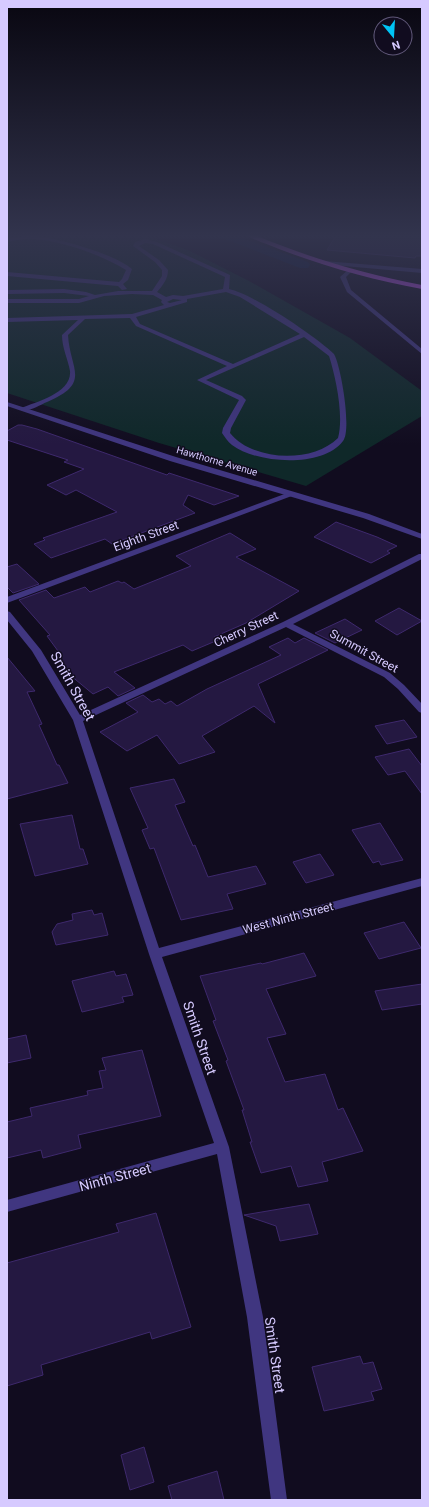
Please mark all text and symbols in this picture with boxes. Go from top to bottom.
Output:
north arrow [373,16,413,56]
text: N [390,38,402,52]
street label: Hawthorne Avenue [175,444,259,478]
street label: Eighth Street [112,518,181,554]
street label: Cherry Street [212,608,280,650]
street label: Summit Street [327,626,401,676]
street label: Smith Street [47,649,99,724]
street label: West Ninth Street [241,899,335,937]
street label: Smith Street [180,999,220,1077]
street label: Ninth Street [77,1160,153,1194]
street label: Smith Street [262,1316,288,1394]

